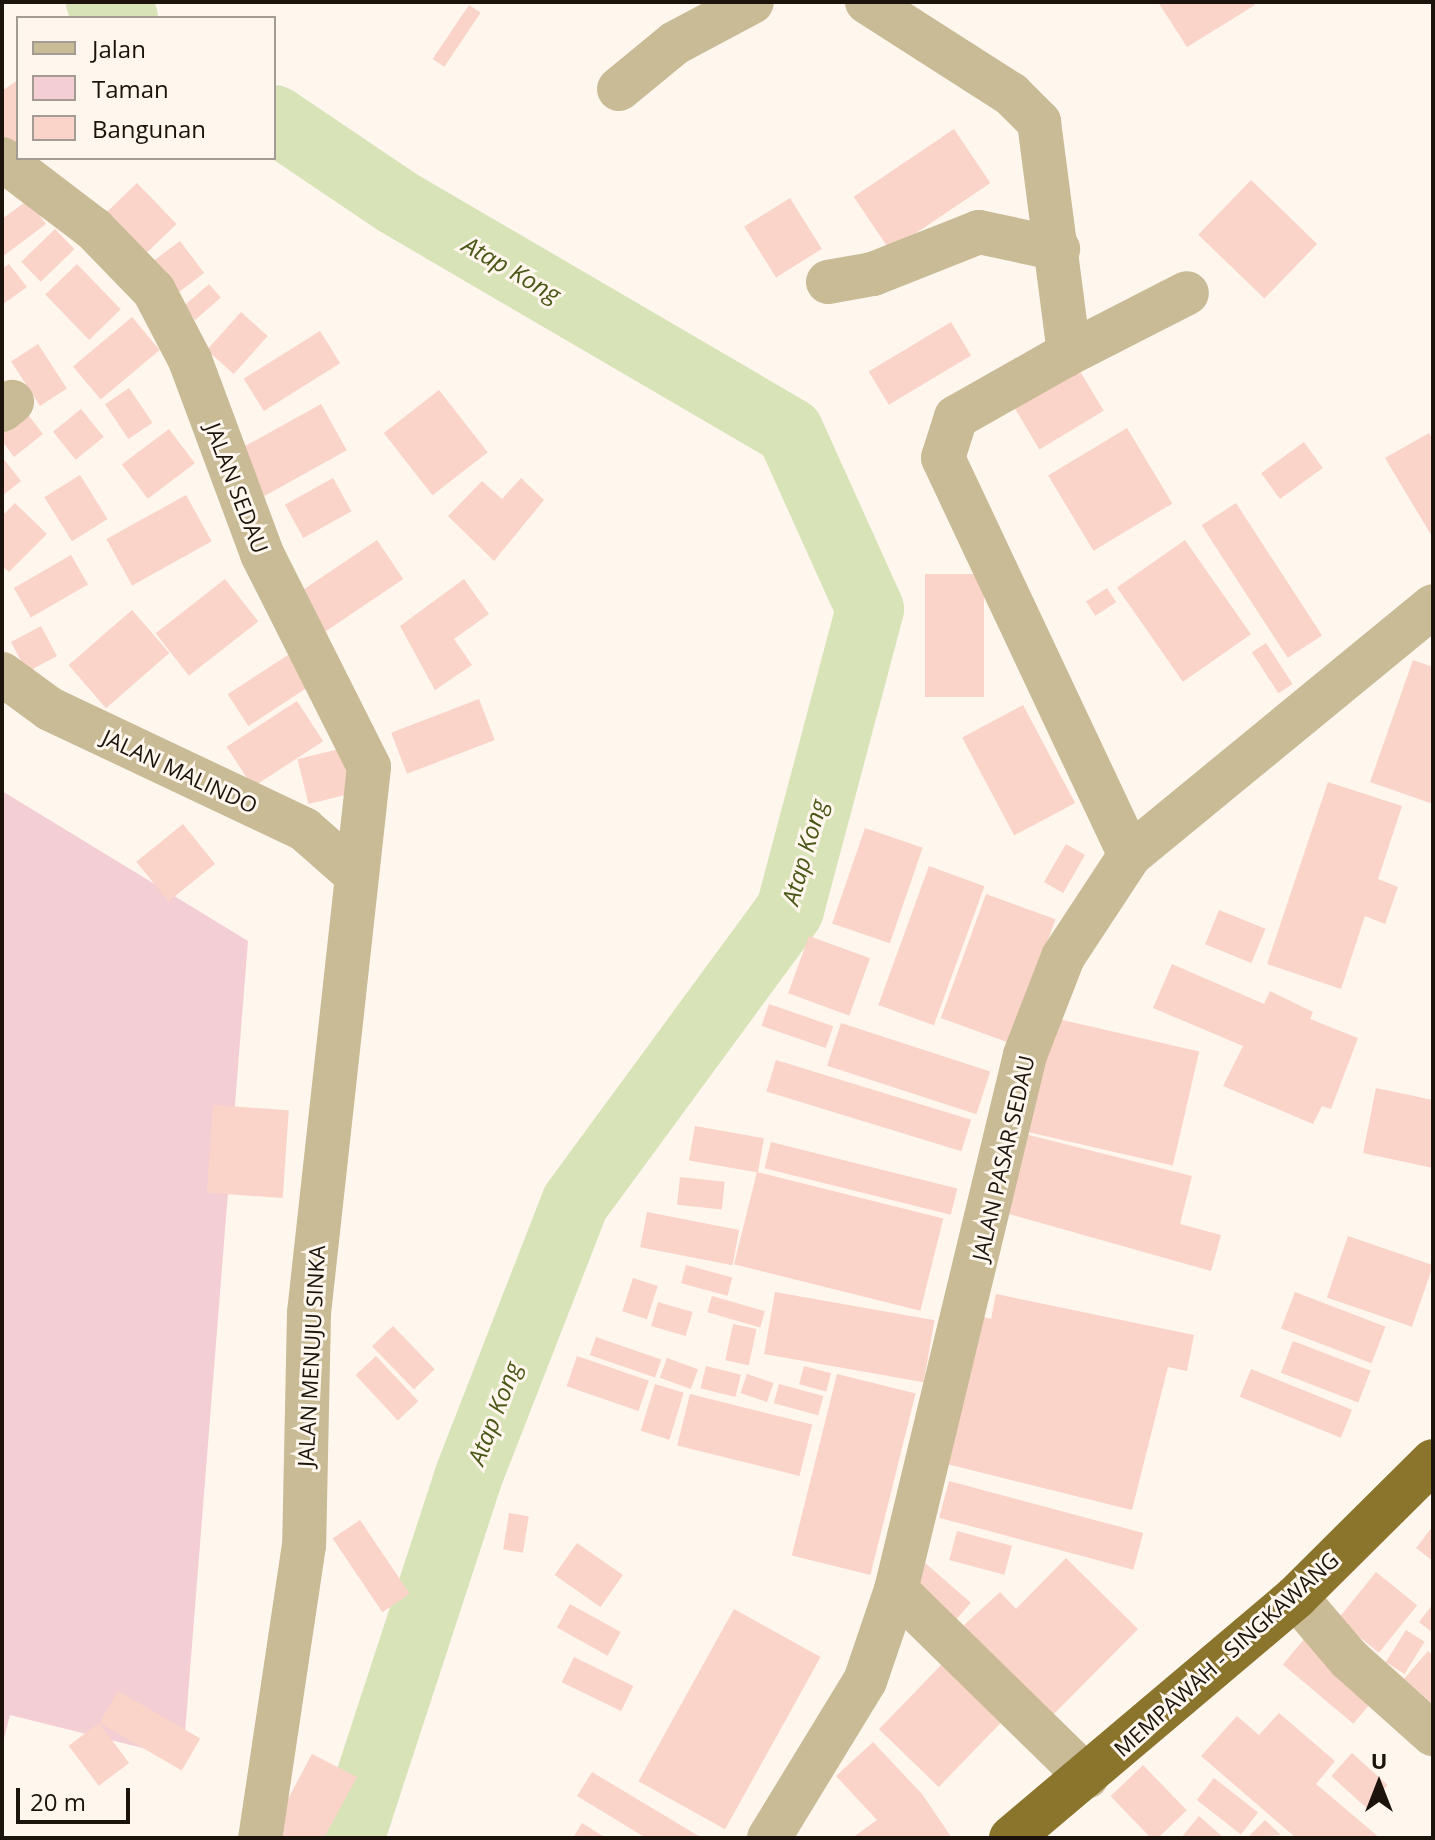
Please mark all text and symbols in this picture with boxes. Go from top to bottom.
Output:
legend [16,16,276,160]
text: Jalan [92,32,146,65]
text: Taman [92,72,169,105]
text: Bangunan [92,112,206,145]
water label: Atap Kong [458,229,566,309]
street label: JALAN SEDAU [200,419,274,557]
street label: JALAN MALINDO [98,723,262,819]
water label: Atap Kong [775,796,833,908]
street label: JALAN PASAR SEDAU [967,1053,1039,1263]
street label: JALAN MENUJU SINKA [292,1244,330,1468]
water label: Atap Kong [461,1357,527,1469]
street label: MEMPAWAH - SINGKAWANG [1108,1546,1344,1762]
north arrow [1339,1744,1419,1824]
text: U [1371,1745,1387,1775]
scale bar [20,1772,134,1822]
text: 20 m [30,1785,86,1818]

